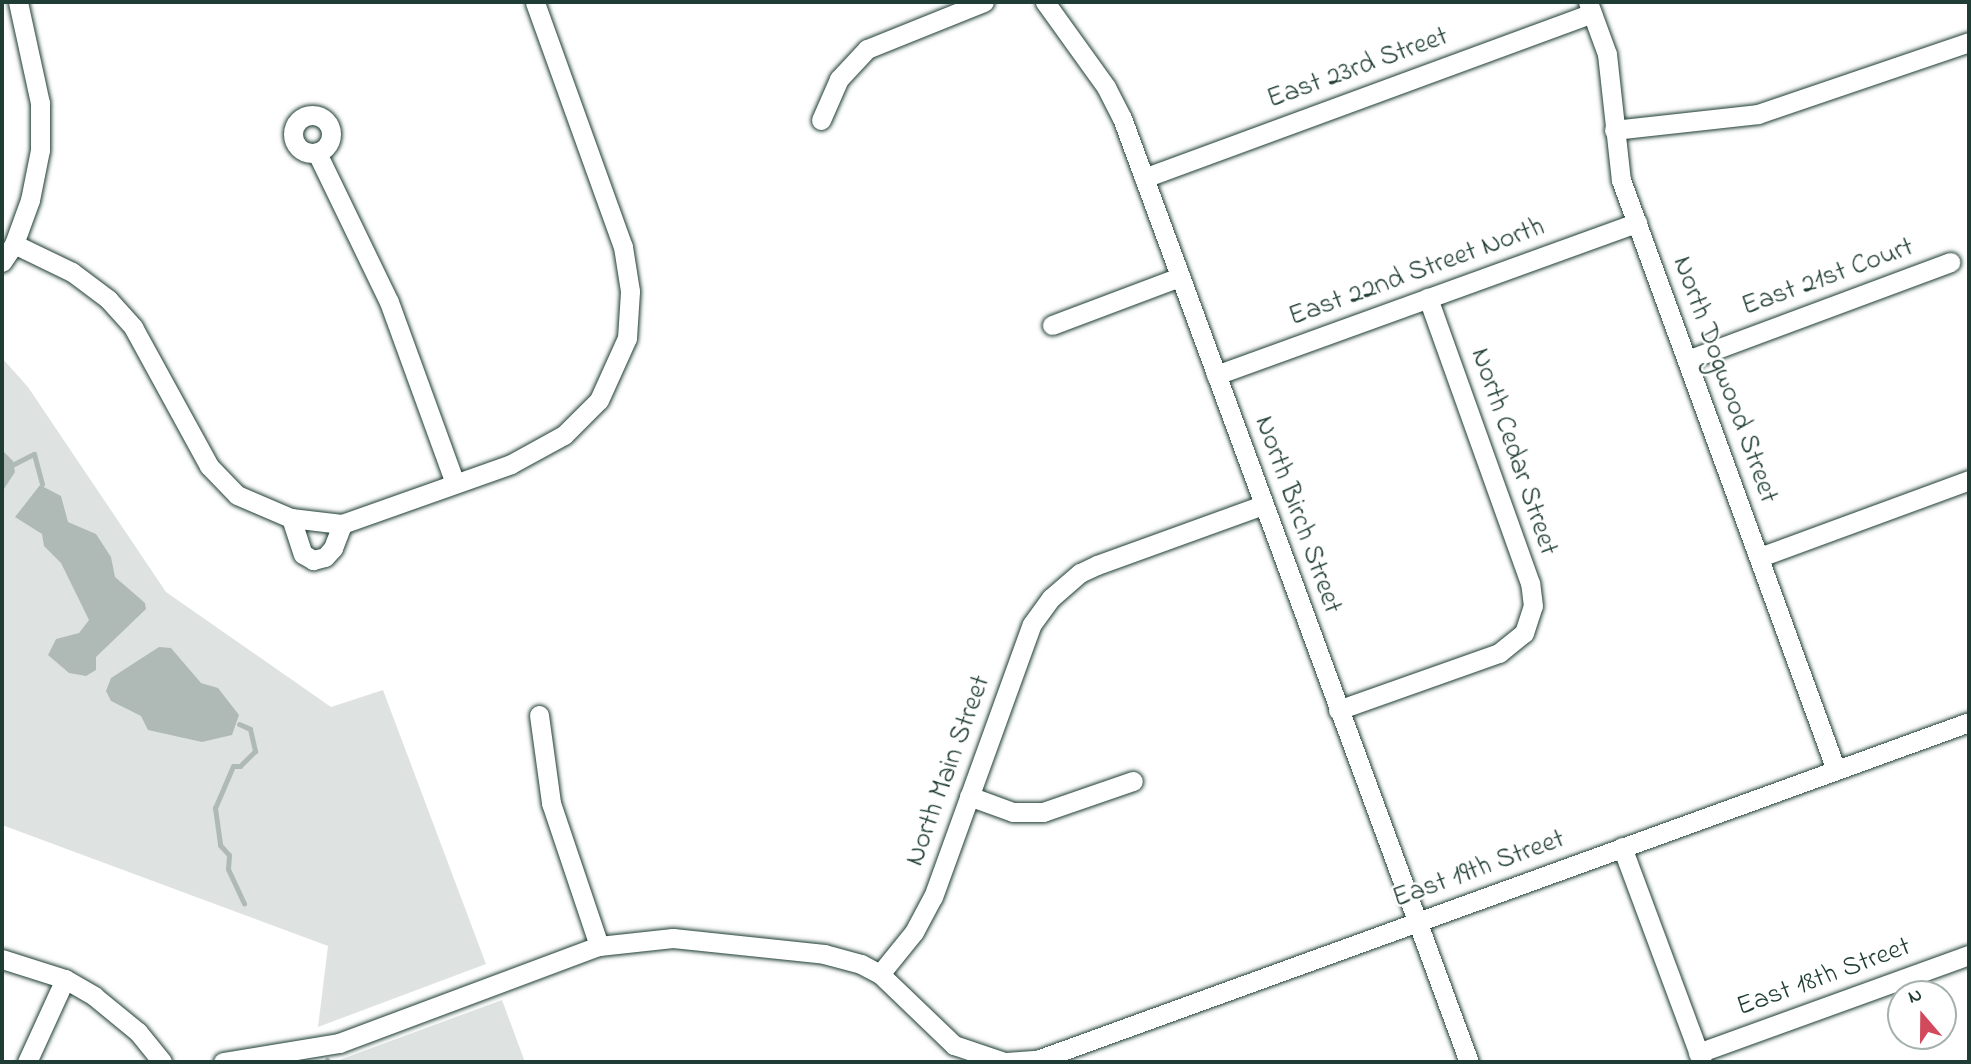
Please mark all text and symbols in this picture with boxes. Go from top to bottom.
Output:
street label: East 23rd Street [1263,21,1453,117]
street label: East 22nd Street North [1285,211,1549,335]
street label: East 21st Court [1738,231,1918,325]
street label: North Dogwood Street [1664,252,1784,508]
street label: North Cedar Street [1462,344,1564,560]
street label: North Birch Street [1246,412,1348,618]
street label: North Main Street [899,671,999,871]
street label: East 19th Street [1389,823,1569,917]
street label: East 18th Street [1733,931,1915,1025]
north arrow [1887,980,1957,1050]
text: N [1905,982,1926,1012]

